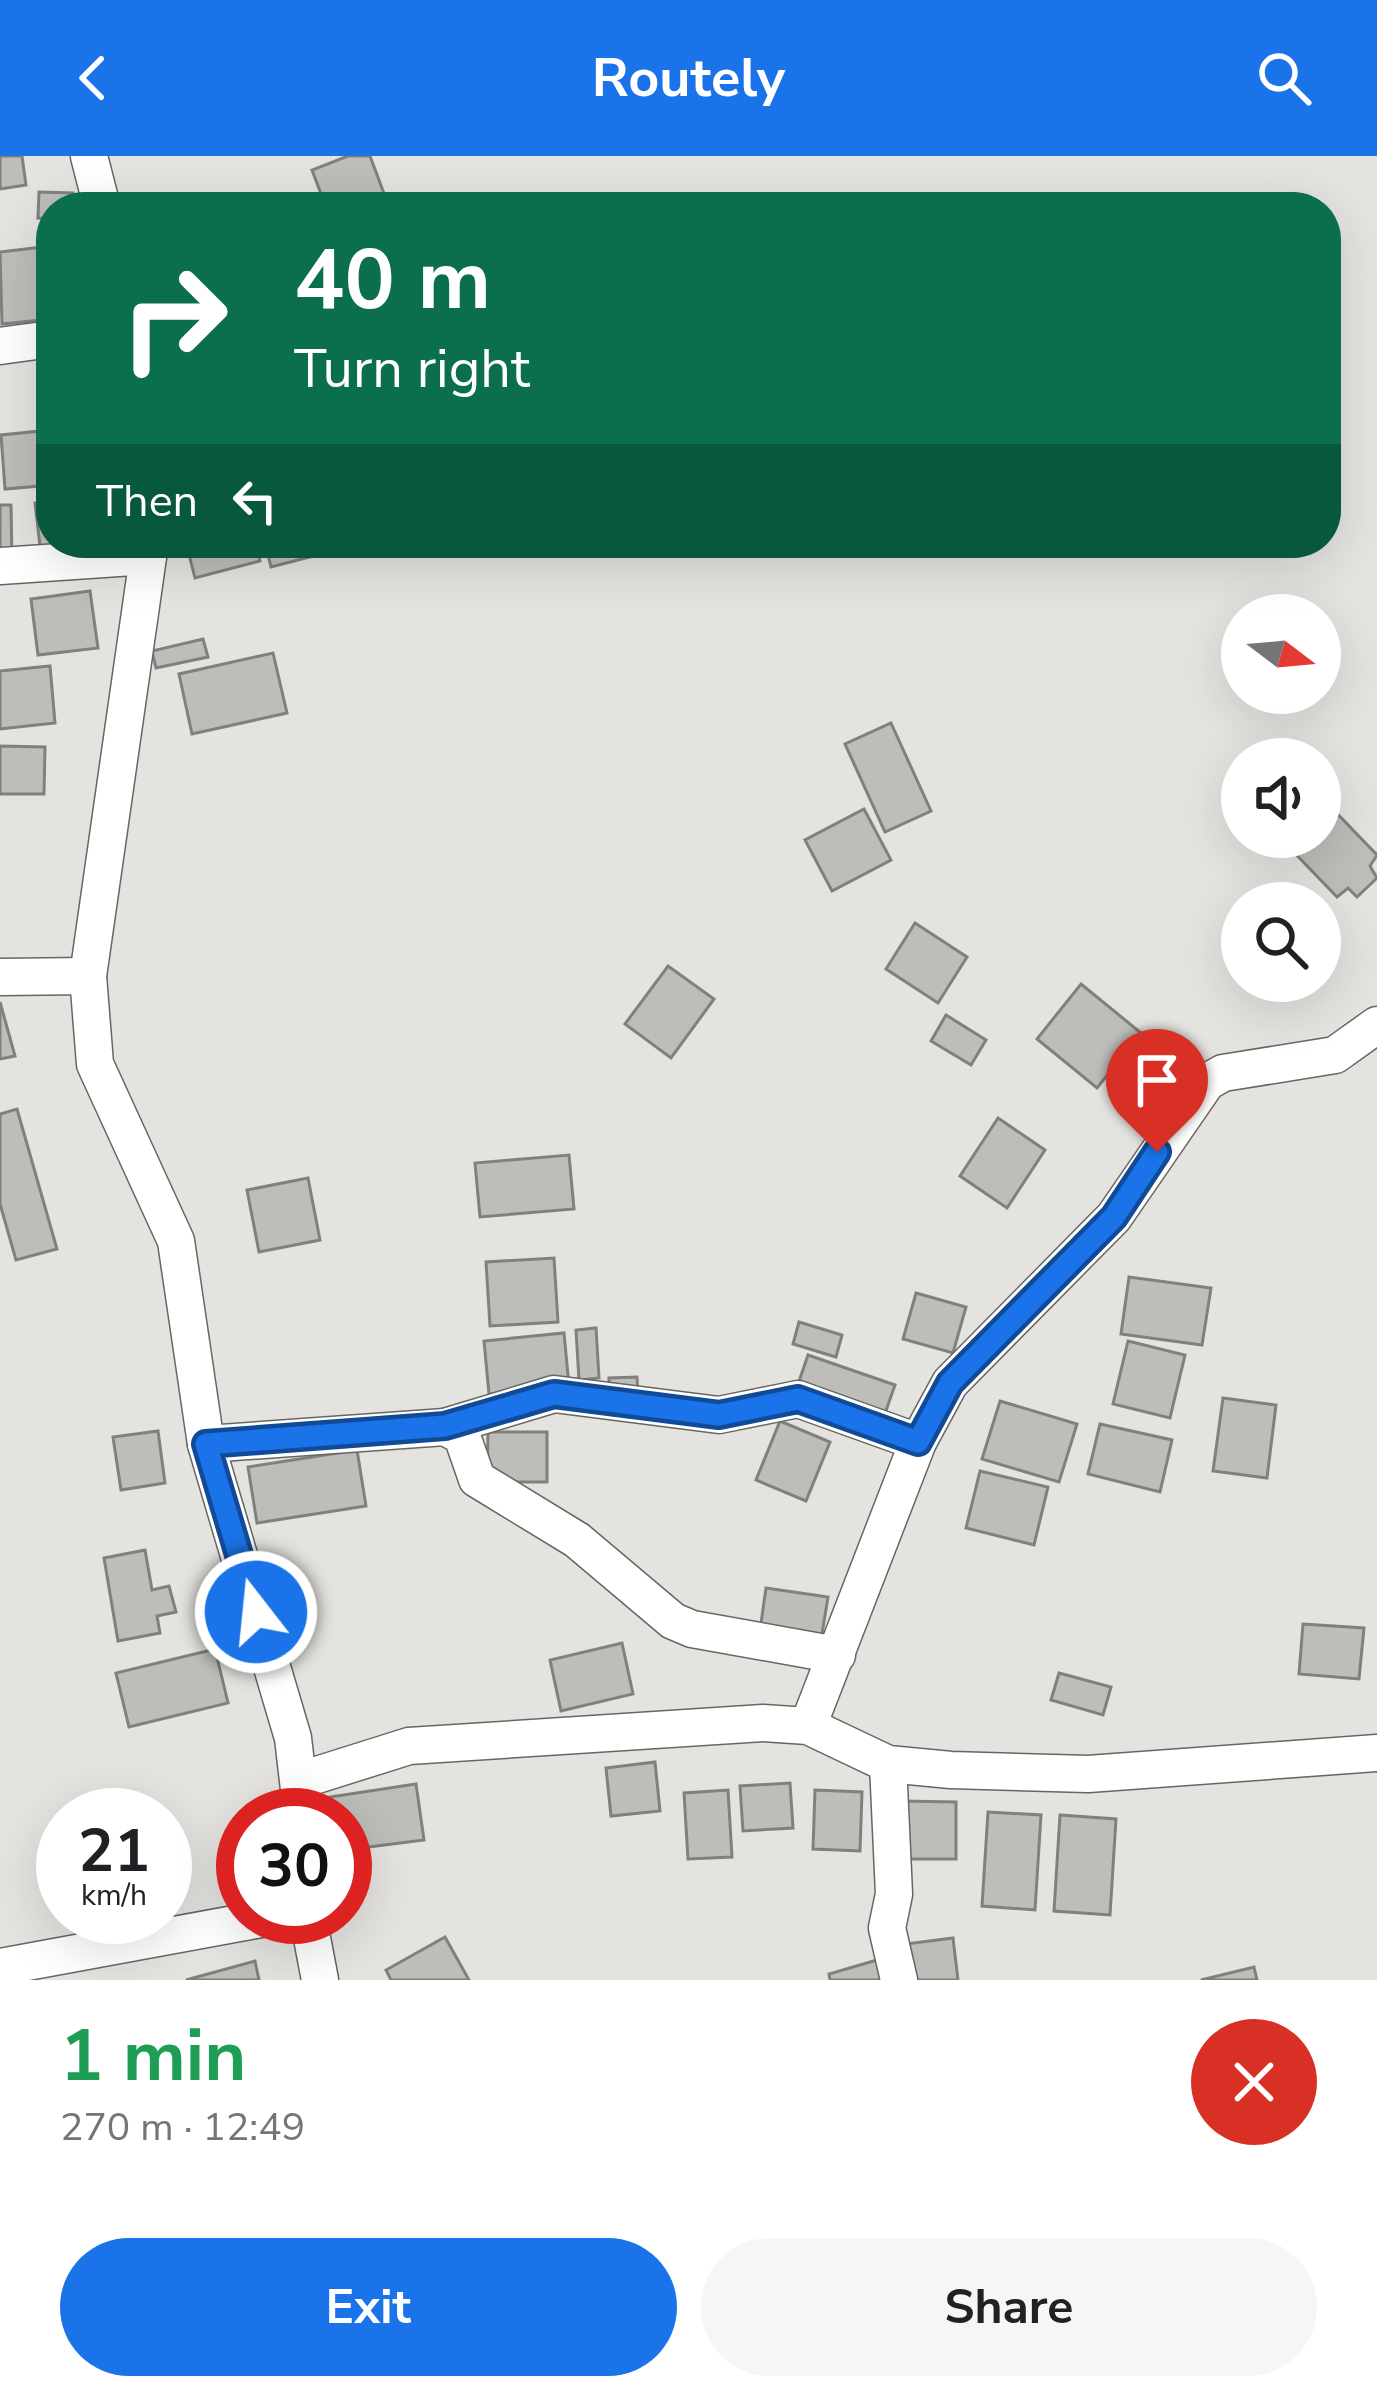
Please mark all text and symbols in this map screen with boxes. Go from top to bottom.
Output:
text: Routely [592,41,785,115]
icon: back [60,45,126,111]
icon: search [1251,45,1317,111]
text: 40 m [294,223,491,338]
icon: right [96,240,252,396]
text: Turn right [294,332,530,406]
icon: left [222,468,288,534]
text: Then [96,471,198,532]
north arrow [1221,594,1341,714]
map controls [1221,594,1341,1002]
button: sound [1221,738,1341,858]
button: search [1221,882,1341,1002]
pin [1106,1029,1208,1152]
icon: arrive [1124,1047,1190,1113]
position arrow [193,1549,319,1675]
speed limit sign: 30 [216,1788,372,1944]
text: 21 [78,1810,150,1892]
text: km/h [81,1875,147,1916]
text: 1 min [60,2007,246,2105]
button: close [1191,2019,1317,2145]
text: 270 m · 12:49 [60,2101,305,2154]
button: Exit [60,2238,677,2376]
button: Share [701,2238,1317,2376]

